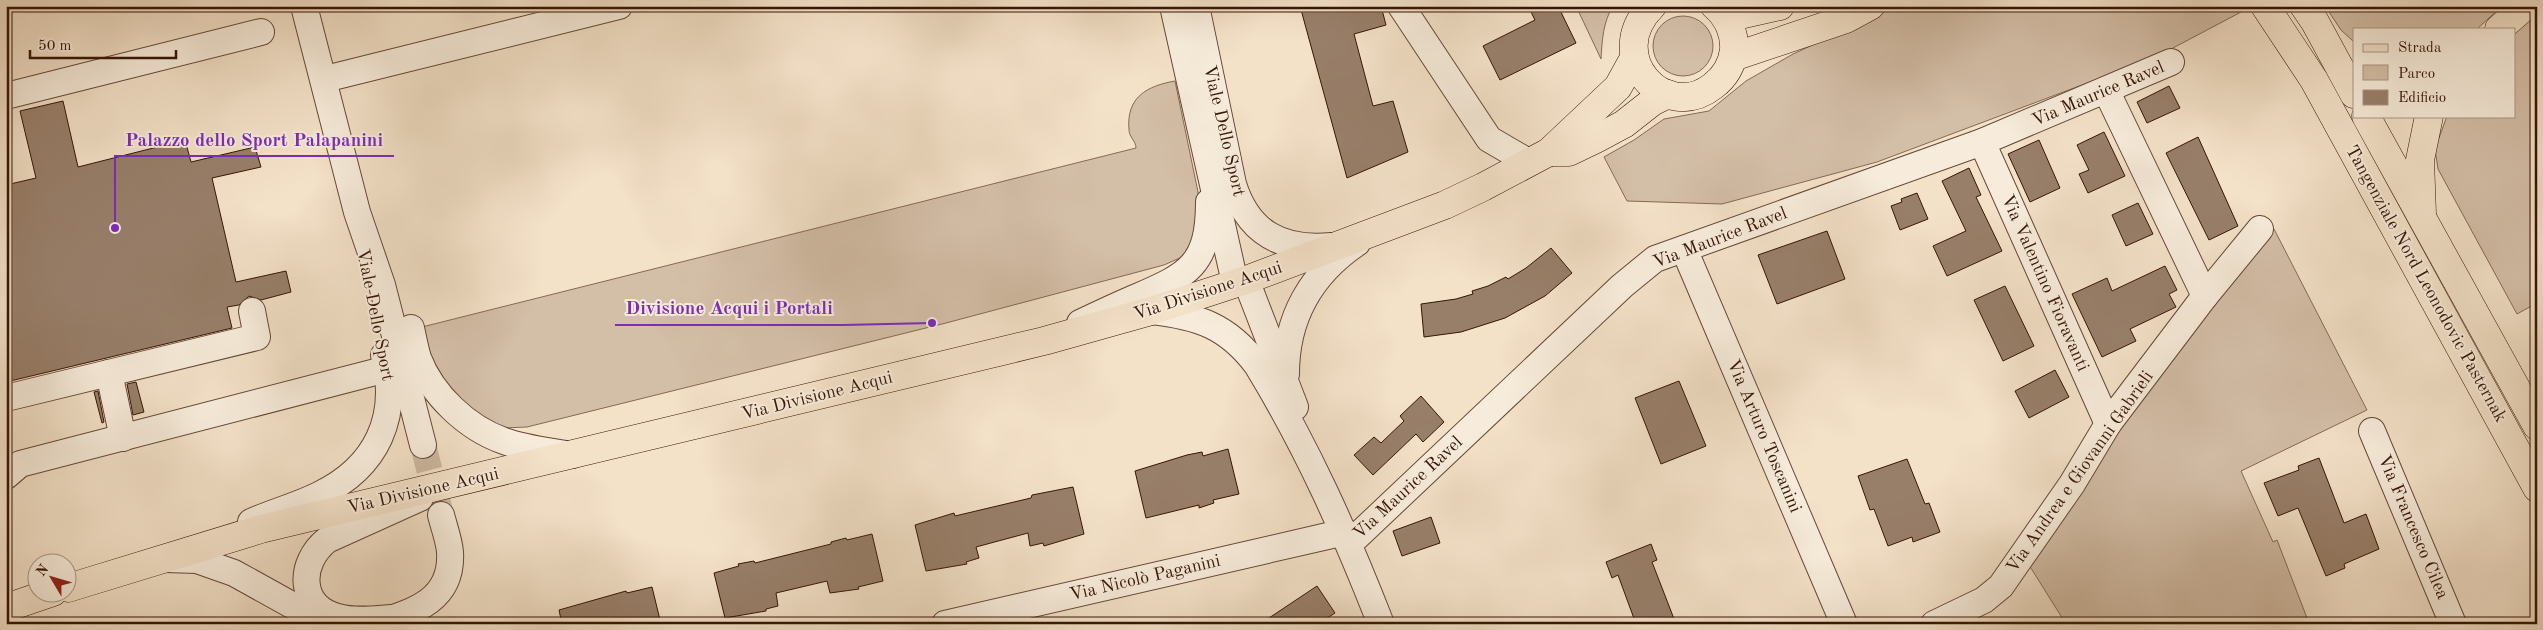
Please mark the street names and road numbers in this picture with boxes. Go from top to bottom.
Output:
street label: Via Maurice Ravel [2029,58,2167,130]
street label: Viale Dello Sport [1200,64,1248,198]
street label: Tangenziale Nord Leonodovic Pasternak [2342,143,2510,425]
street label: Via Valentino Fioravanti [1998,192,2092,374]
street label: Via Maurice Ravel [1651,204,1790,272]
street label: Viale Dello Sport [353,247,397,383]
street label: Via Divisione Acqui [1132,258,1285,324]
street label: Via Arturo Toscanini [1724,357,1804,515]
street label: Via Divisione Acqui [740,368,894,423]
street label: Via Andrea e Giovanni Gabrieli [2003,368,2157,576]
street label: Via Maurice Ravel [1350,433,1466,543]
street label: Via Francesco Cilea [2374,452,2452,602]
street label: Via Divisione Acqui [345,465,501,517]
street label: Via Nicolò Paganini [1068,552,1222,604]

